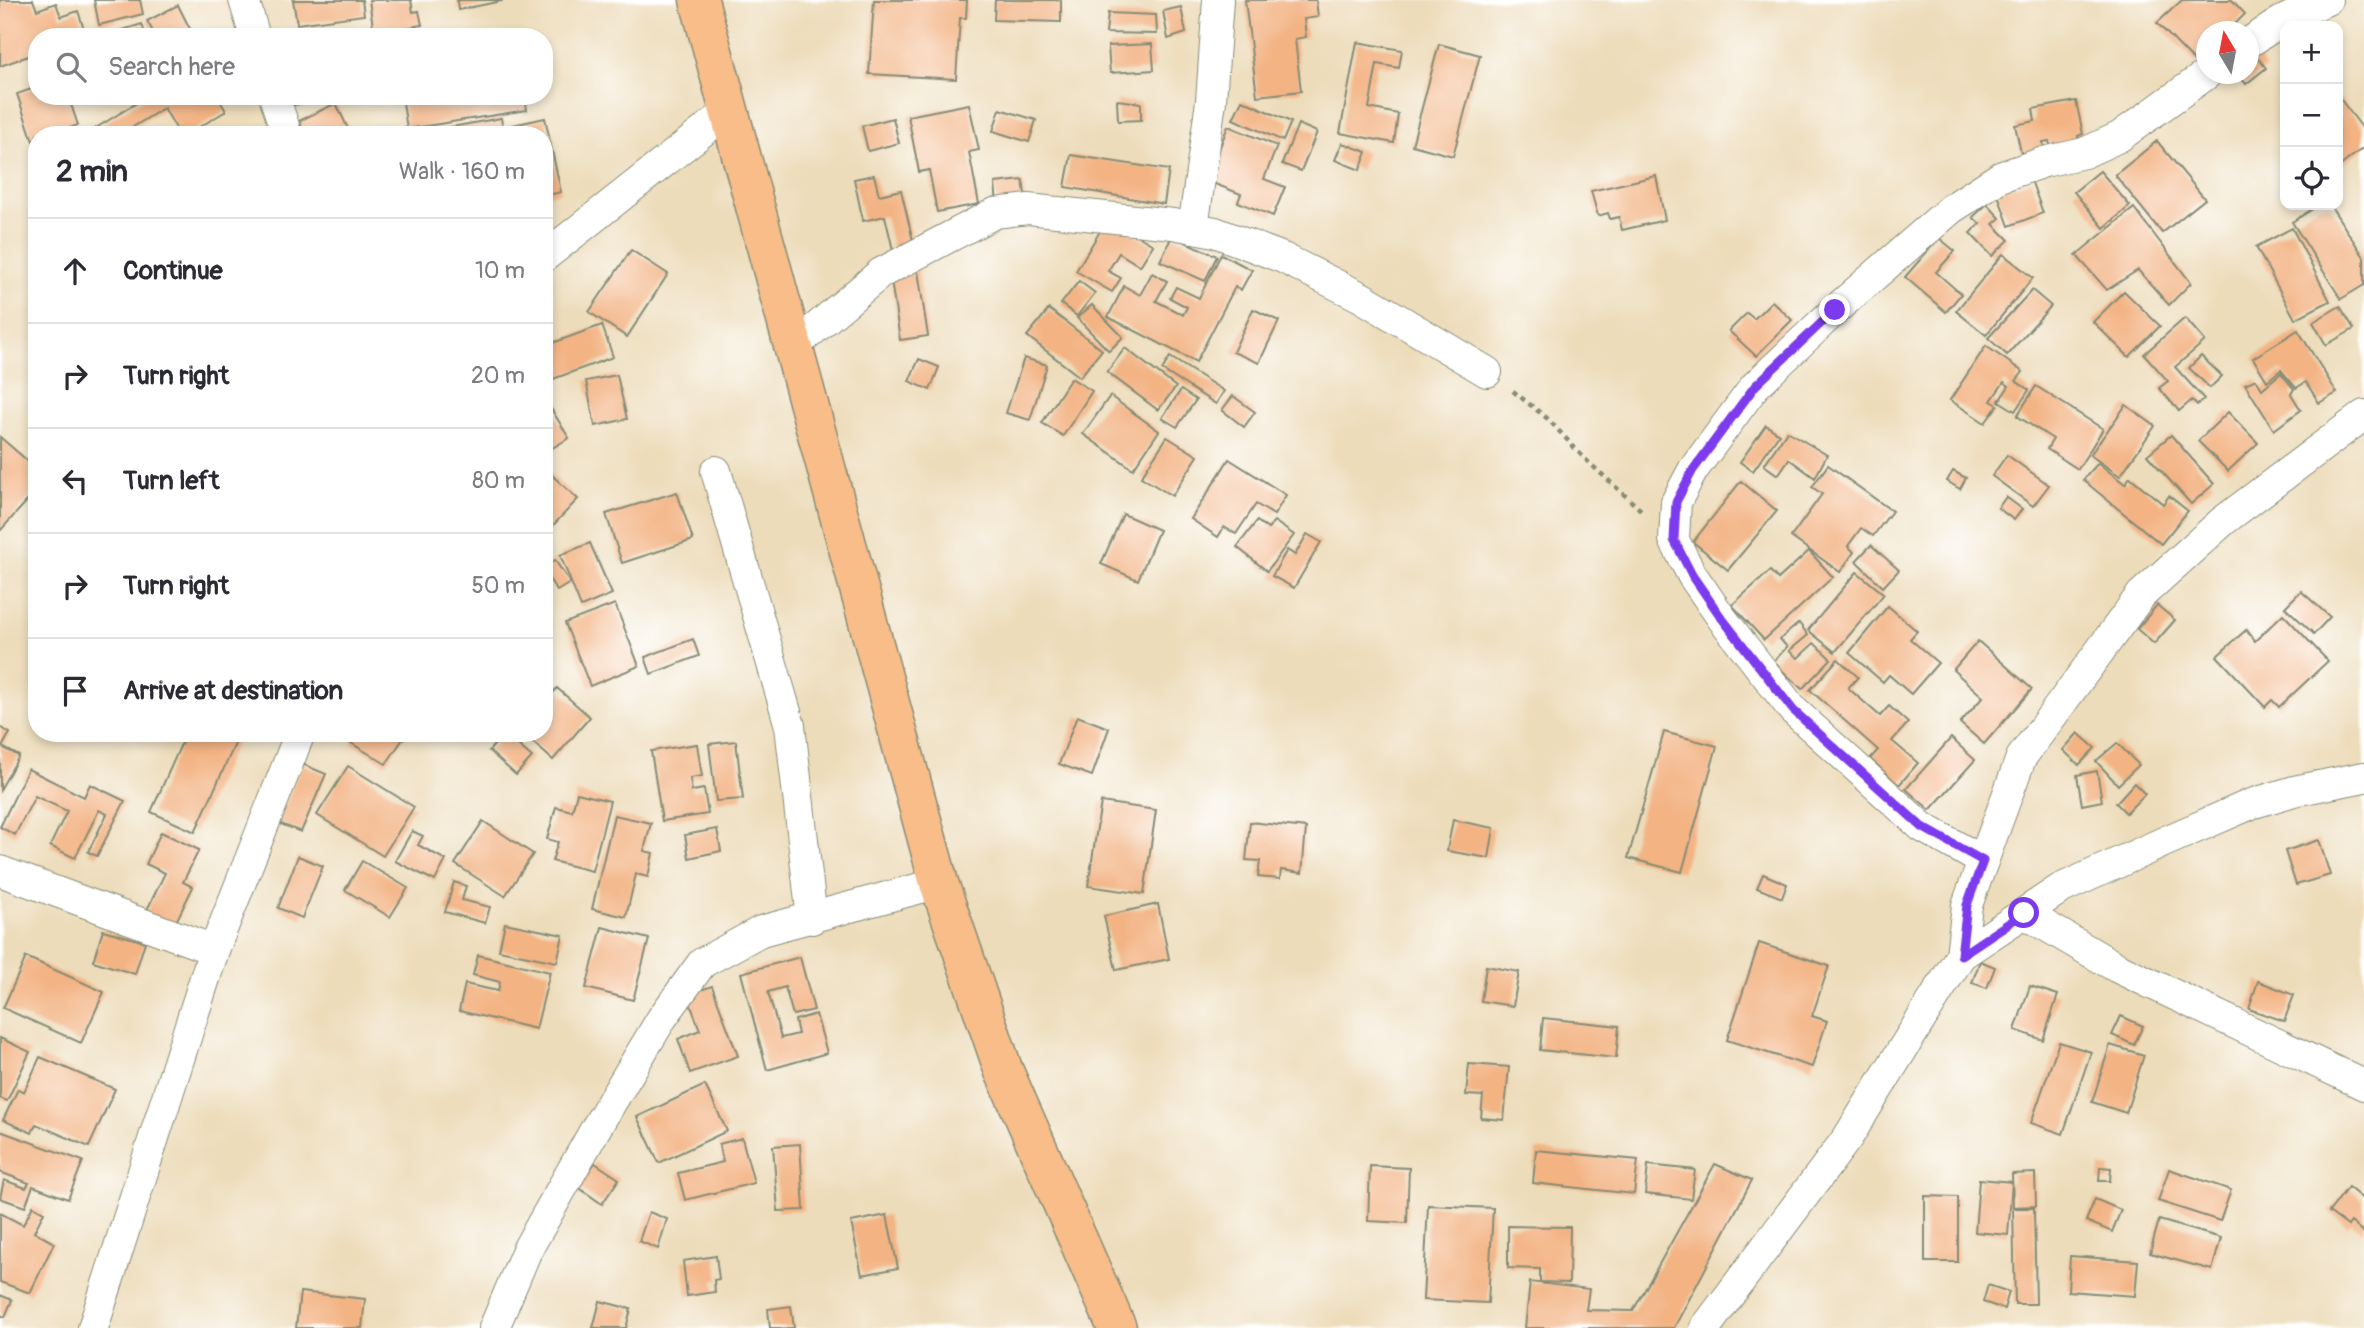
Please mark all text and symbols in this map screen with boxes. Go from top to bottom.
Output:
north arrow [2196,21,2259,84]
map controls [2280,21,2343,210]
button: + [2280,21,2343,84]
search box [28,28,553,105]
icon: search [52,48,90,86]
text: Search here [108,51,235,83]
button: − [2280,84,2343,147]
button: locate [2280,147,2343,210]
text: 2 min [56,153,128,190]
text: Walk · 160 m [399,157,525,186]
icon: ahead [56,252,94,290]
text: Continue [123,255,223,287]
text: 10 m [475,256,525,285]
route end [1819,294,1850,325]
icon: right [56,357,94,395]
text: Turn right [123,360,229,392]
text: 20 m [471,361,525,390]
icon: left [56,462,94,500]
text: Turn left [123,465,219,497]
text: 80 m [472,466,525,495]
icon: right [56,567,94,605]
text: Turn right [123,570,229,602]
text: 50 m [471,571,525,600]
icon: arrive [56,672,94,710]
text: Arrive at destination [123,675,343,707]
route start [2008,897,2039,928]

